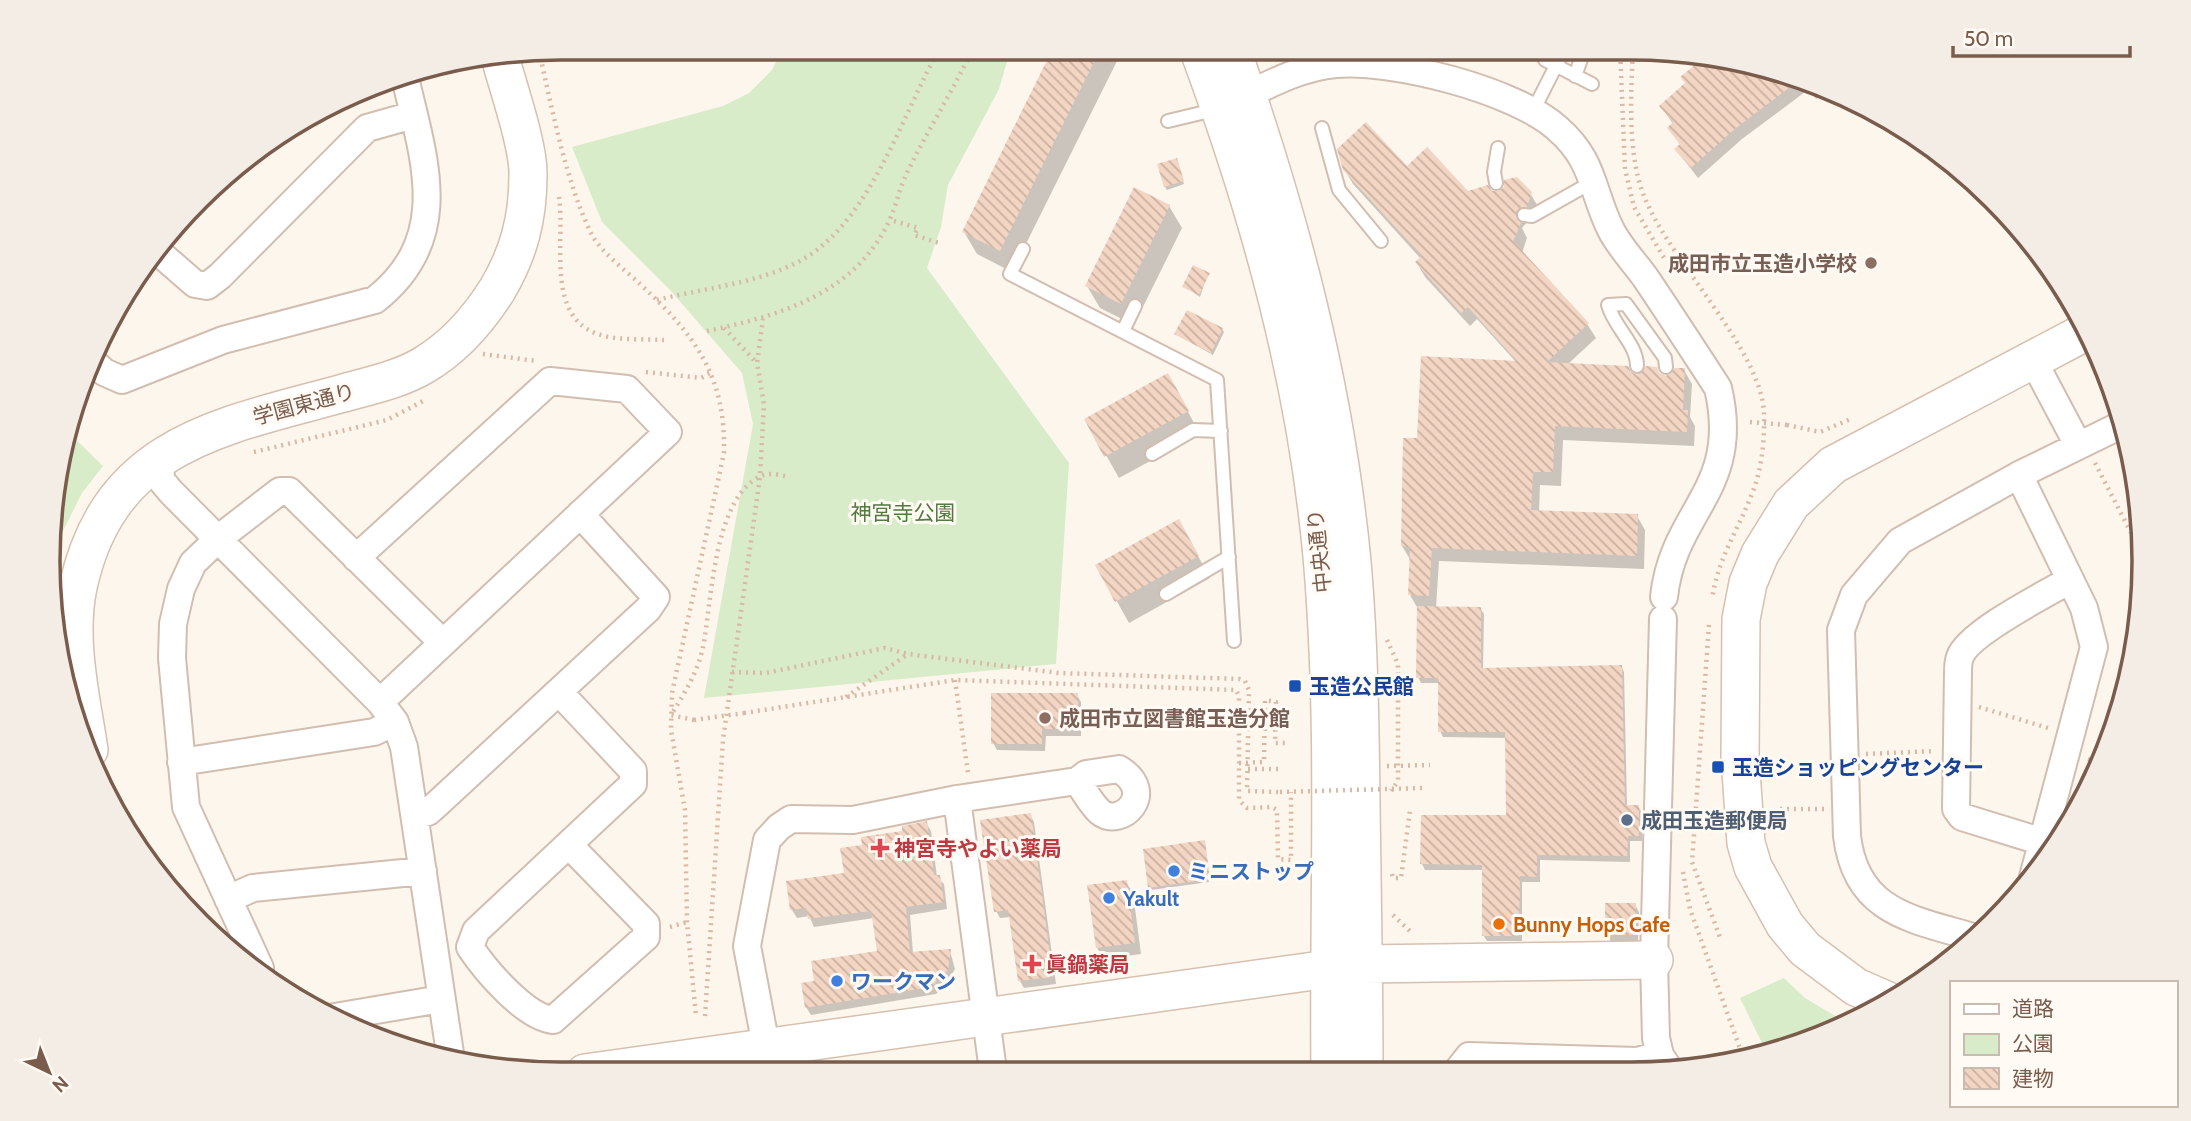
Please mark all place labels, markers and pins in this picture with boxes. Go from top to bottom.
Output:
place label: 成田市立玉造小学校 [1668,251,1857,276]
marker: 成田市立玉造小学校 [1863,255,1879,271]
place label: 玉造公民館 [1309,674,1414,699]
marker: 玉造公民館 [1287,678,1303,694]
place label: 成田市立図書館玉造分館 [1059,706,1290,731]
marker: 成田市立図書館玉造分館 [1037,710,1053,726]
place label: 玉造ショッピングセンター [1732,755,1984,780]
marker: 玉造ショッピングセンター [1710,759,1726,775]
place label: 成田玉造郵便局 [1641,808,1788,833]
marker: 成田玉造郵便局 [1619,812,1635,828]
place label: 神宮寺やよい薬局 [894,836,1062,861]
marker: 神宮寺やよい薬局 [872,840,888,856]
place label: ミニストップ [1188,859,1314,884]
marker: ミニストップ [1166,863,1182,879]
place label: Yakult [1122,886,1179,911]
marker: Yakult [1101,890,1117,906]
place label: Bunny Hops Cafe [1513,912,1670,937]
marker: Bunny Hops Cafe [1491,916,1507,932]
place label: 眞鍋薬局 [1046,952,1130,977]
marker: 眞鍋薬局 [1024,956,1040,972]
place label: ワークマン [851,969,956,994]
marker: ワークマン [829,973,845,989]

